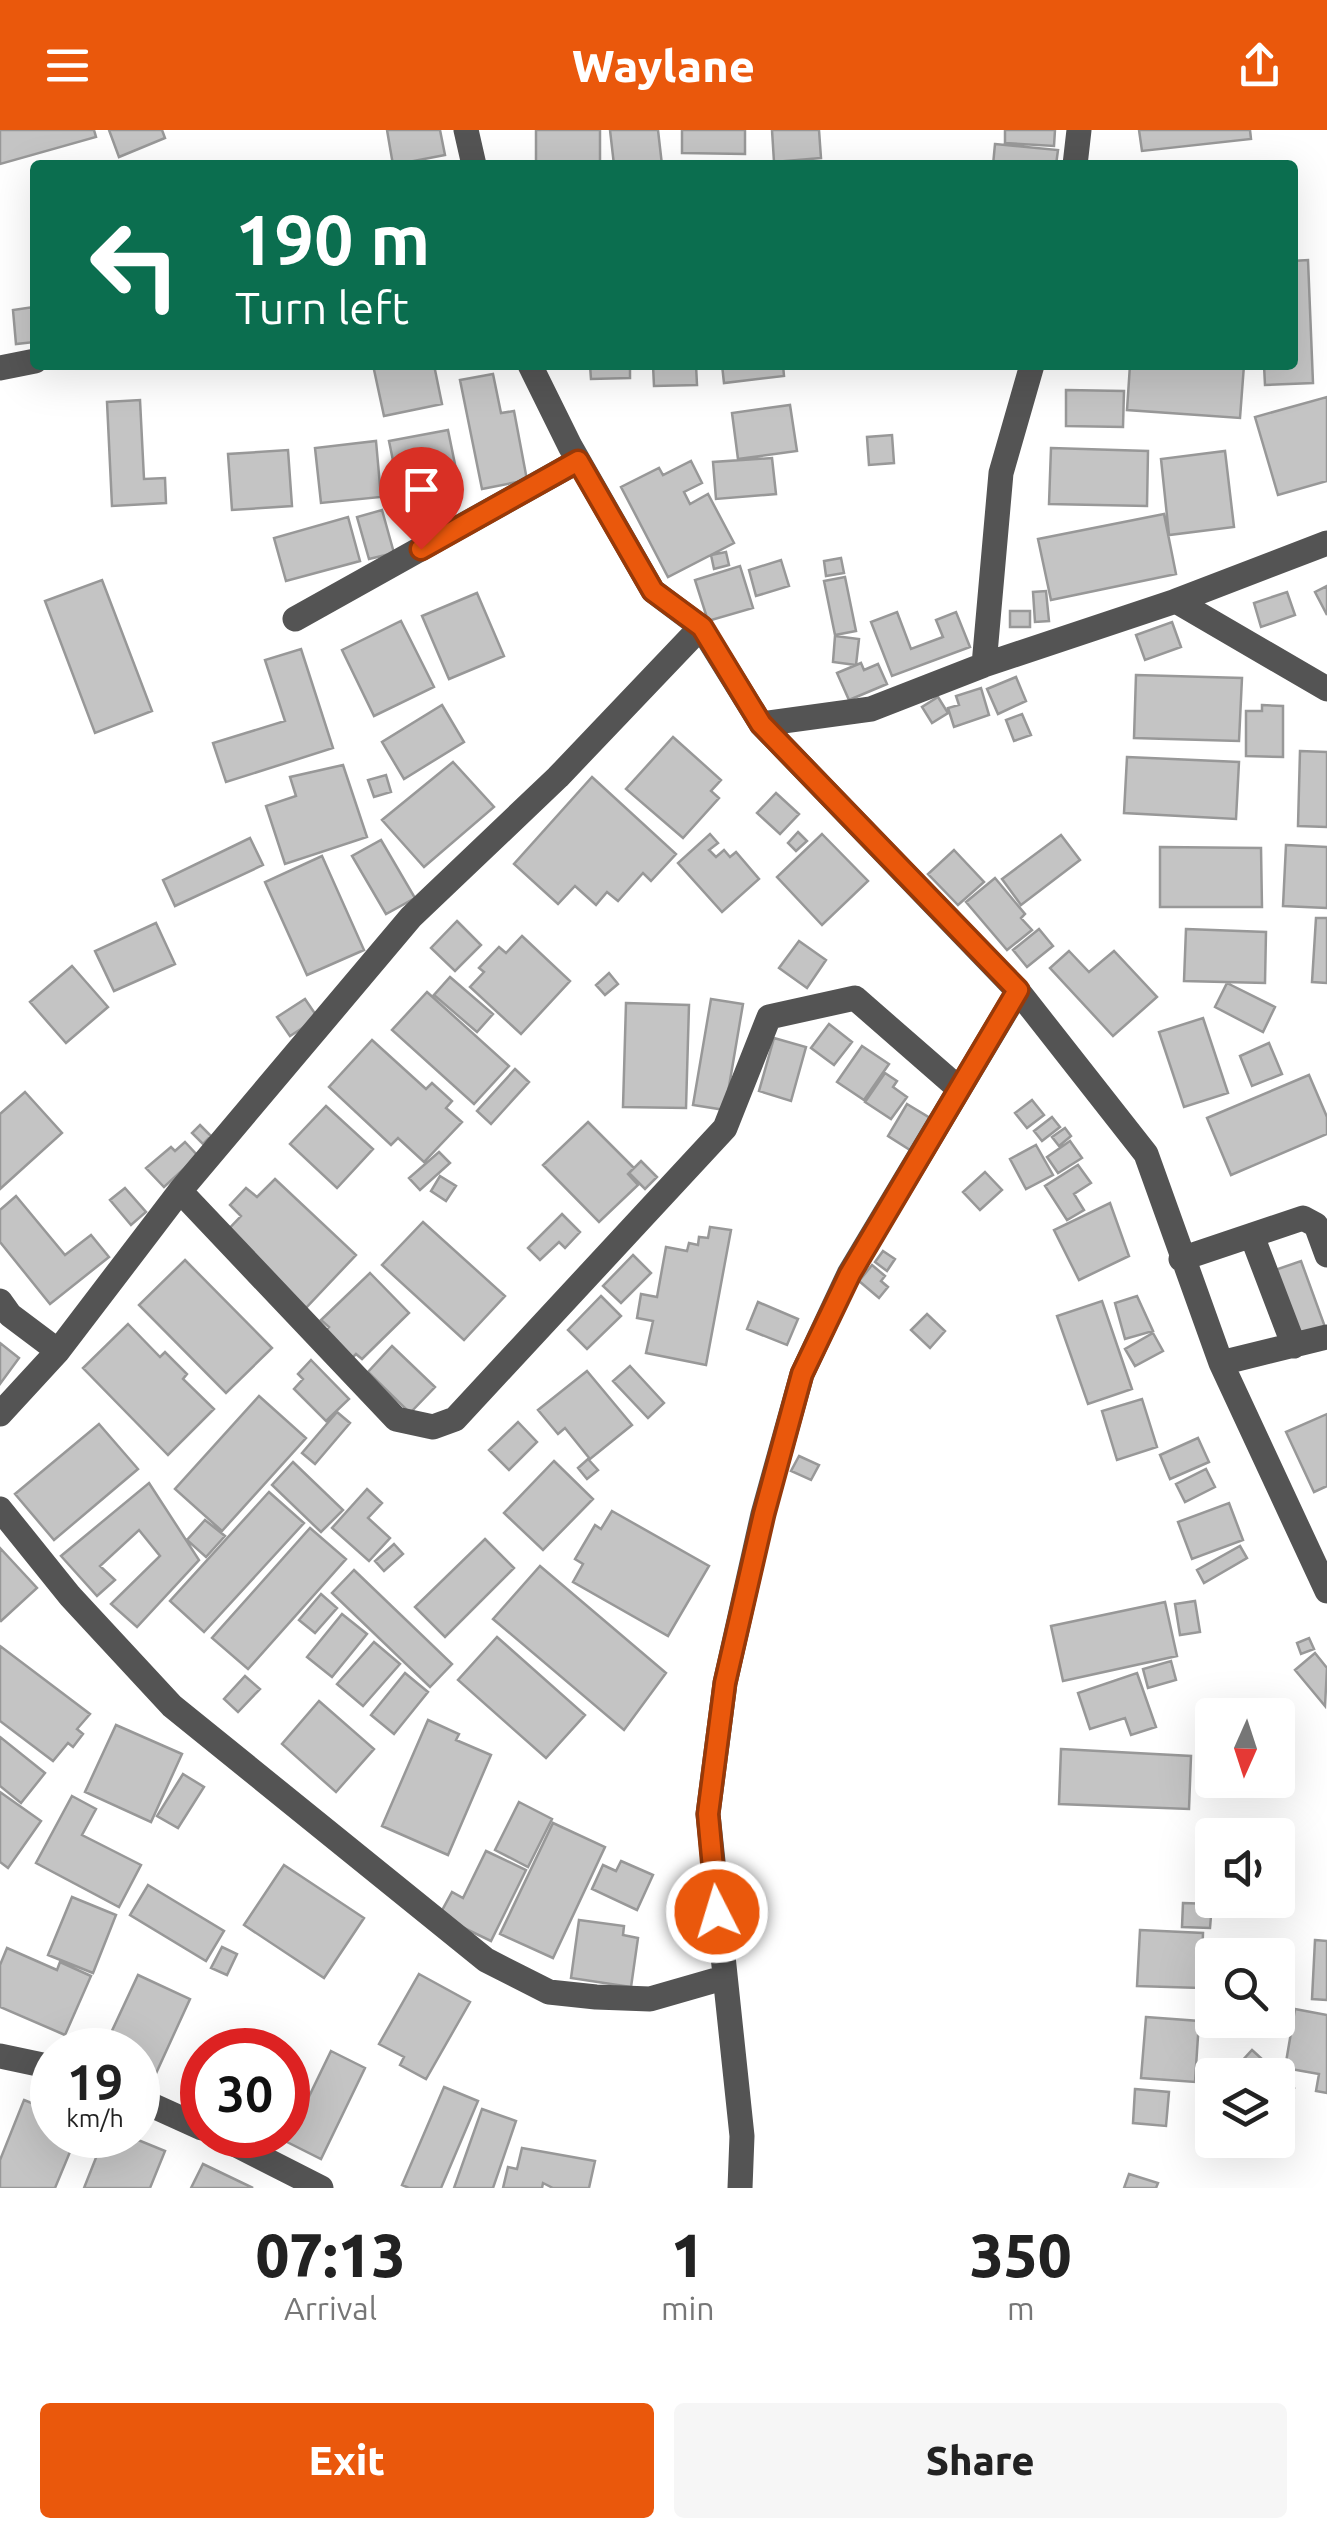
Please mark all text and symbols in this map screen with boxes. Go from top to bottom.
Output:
icon: menu [40,38,95,93]
icon: share [1232,38,1287,93]
text: Waylane [572,40,755,91]
icon: left [70,200,200,330]
text: 190 m [235,200,430,278]
text: Turn left [235,282,409,333]
pin [379,447,464,550]
icon: arrive [394,462,449,517]
north arrow [1195,1698,1295,1798]
map controls [1195,1698,1295,2158]
button: sound [1195,1818,1295,1918]
position arrow [665,1860,769,1964]
button: search [1195,1938,1295,2038]
speed limit sign: 30 [180,2028,310,2158]
text: 19 [67,2053,123,2109]
button: layers [1195,2058,1295,2158]
text: km/h [66,2104,124,2132]
text: 07:13 [255,2221,406,2288]
text: 1 [671,2221,705,2288]
text: 350 [970,2221,1072,2288]
text: Arrival [284,2290,377,2326]
text: min [661,2290,715,2326]
text: m [1007,2290,1035,2326]
button: Exit [40,2403,654,2518]
button: Share [674,2403,1287,2518]

